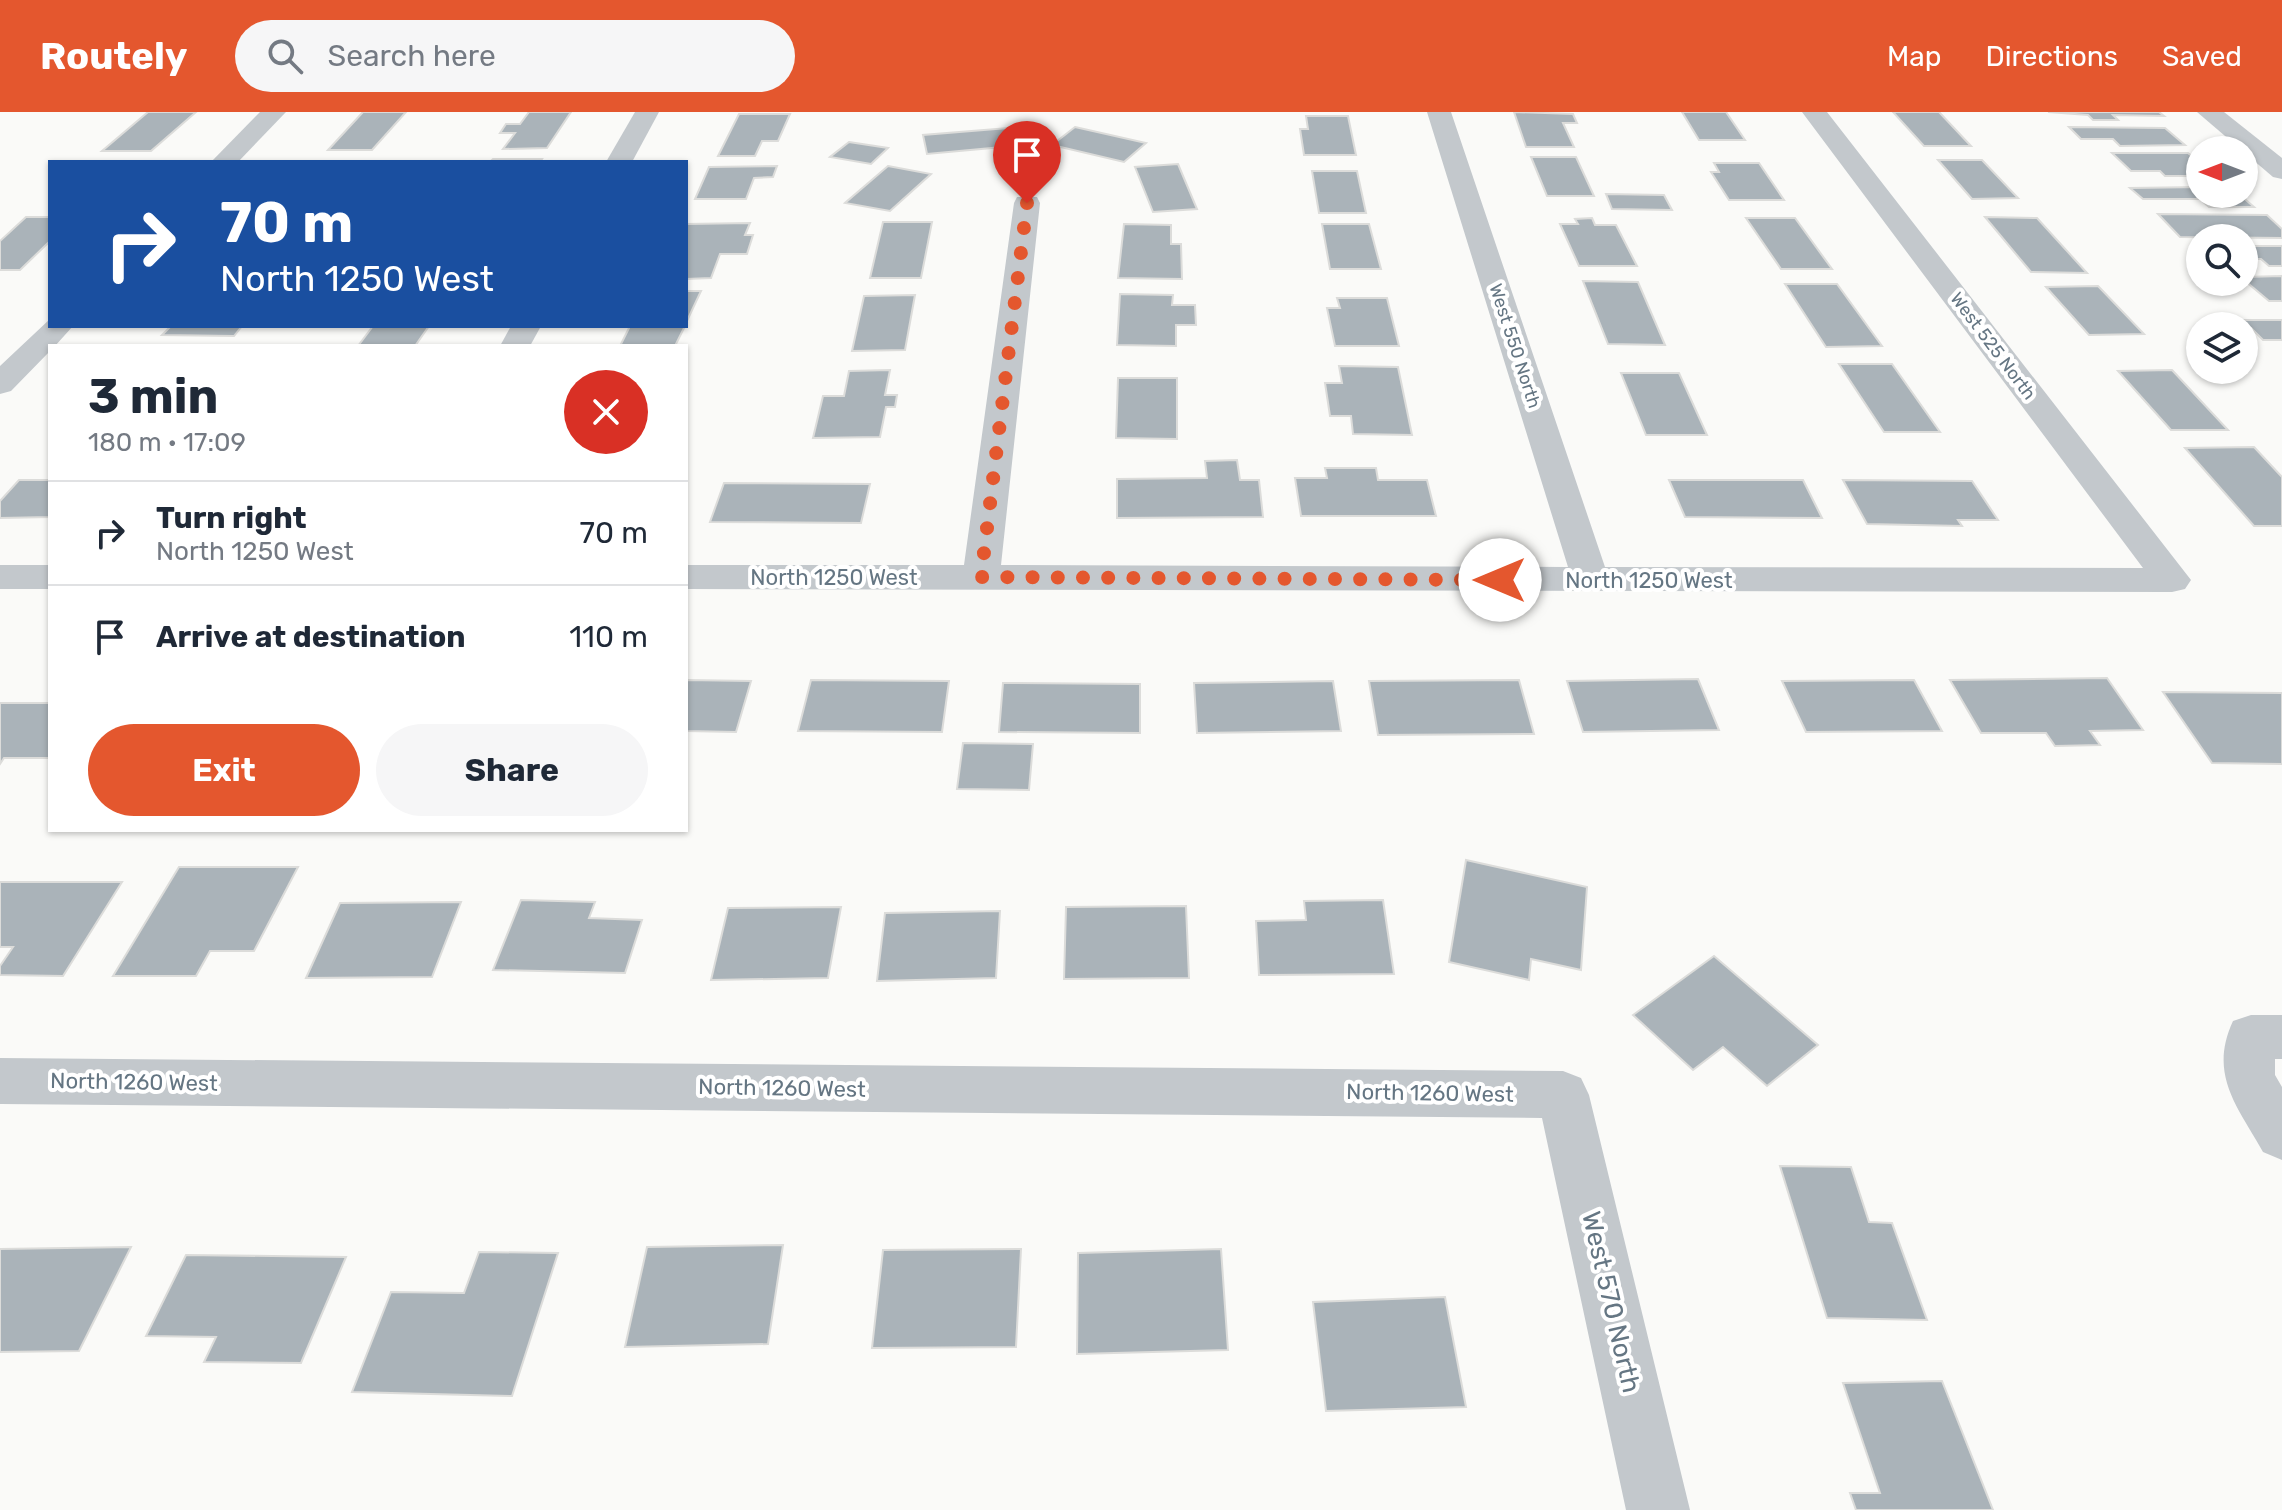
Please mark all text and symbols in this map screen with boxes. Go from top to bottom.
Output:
search box [235,20,795,92]
text: Routely [40,33,187,79]
icon: search [263,34,307,78]
text: Search here [327,38,496,74]
text: Map [1887,40,1941,73]
text: Directions [1985,40,2118,73]
text: Saved [2162,40,2242,73]
pin [993,121,1061,203]
icon: arrive [1005,133,1049,177]
north arrow [2186,136,2258,208]
map controls [2186,136,2258,384]
text: 70 m [220,190,353,256]
icon: right [88,192,192,296]
button: search [2186,224,2258,296]
text: North 1250 West [220,257,494,300]
street label: West 550 North [1485,281,1545,411]
street label: West 525 North [1945,288,2041,404]
button: layers [2186,312,2258,384]
text: 3 min [88,368,218,425]
button: close [564,370,648,454]
text: 180 m · 17:09 [88,427,246,458]
text: Turn right [156,500,307,536]
icon: right [88,511,132,555]
text: 70 m [580,515,648,551]
text: North 1250 West [156,536,354,567]
position arrow [1458,538,1542,622]
street label: North 1250 West [750,564,918,591]
street label: North 1250 West [1565,567,1733,594]
icon: arrive [88,615,132,659]
text: Arrive at destination [156,619,466,655]
text: 110 m [569,619,648,655]
button: Exit [88,724,360,816]
button: Share [376,724,648,816]
street label: North 1260 West [50,1067,218,1097]
street label: North 1260 West [698,1073,866,1103]
street label: North 1260 West [1346,1078,1514,1108]
street label: West 570 North [1575,1208,1647,1396]

